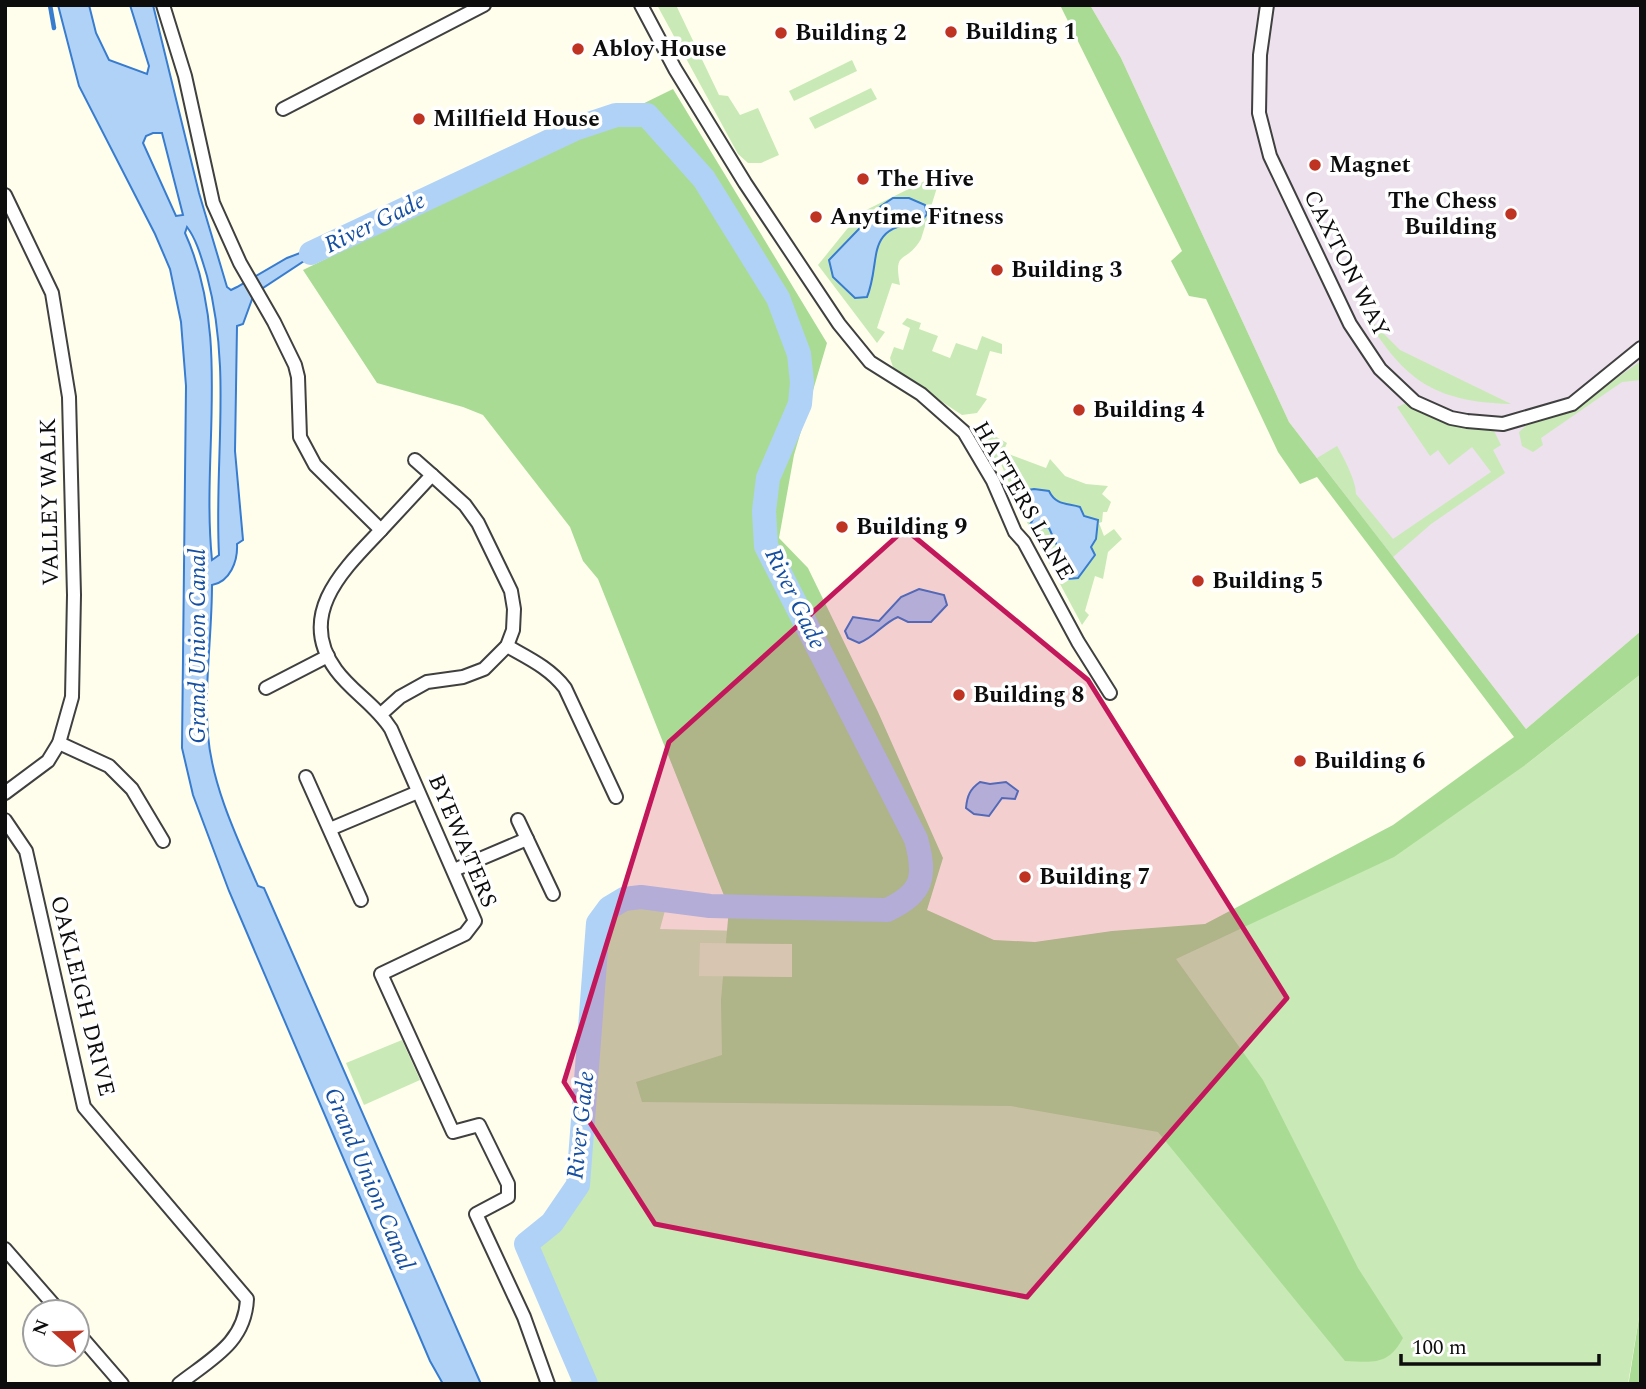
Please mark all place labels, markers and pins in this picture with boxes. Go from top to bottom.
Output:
place label: Building 1 [965,15,1076,50]
place label: Building 2 [795,16,906,51]
marker: Building 1 [943,24,959,40]
marker: Building 2 [773,25,789,41]
place label: Abloy House [592,32,726,67]
marker: Abloy House [570,41,586,57]
place label: Millfield House [433,102,600,137]
marker: Millfield House [411,111,427,127]
place label: Magnet [1329,148,1411,183]
marker: Magnet [1307,157,1323,173]
place label: The Hive [877,162,974,197]
marker: The Hive [855,171,871,187]
place label: The Chess Building [1388,184,1497,245]
place label: Anytime Fitness [830,200,1004,235]
marker: The Chess Building [1503,206,1519,222]
marker: Anytime Fitness [808,209,824,225]
place label: Building 3 [1011,253,1122,288]
marker: Building 3 [989,262,1005,278]
place label: Building 4 [1093,393,1204,428]
marker: Building 4 [1071,402,1087,418]
place label: Building 9 [856,510,967,545]
marker: Building 9 [834,519,850,535]
place label: Building 5 [1212,564,1323,599]
marker: Building 5 [1190,573,1206,589]
place label: Building 8 [973,678,1084,713]
marker: Building 8 [951,687,967,703]
place label: Building 6 [1314,744,1425,779]
marker: Building 6 [1292,753,1308,769]
place label: Building 7 [1039,860,1150,895]
marker: Building 7 [1017,869,1033,885]

